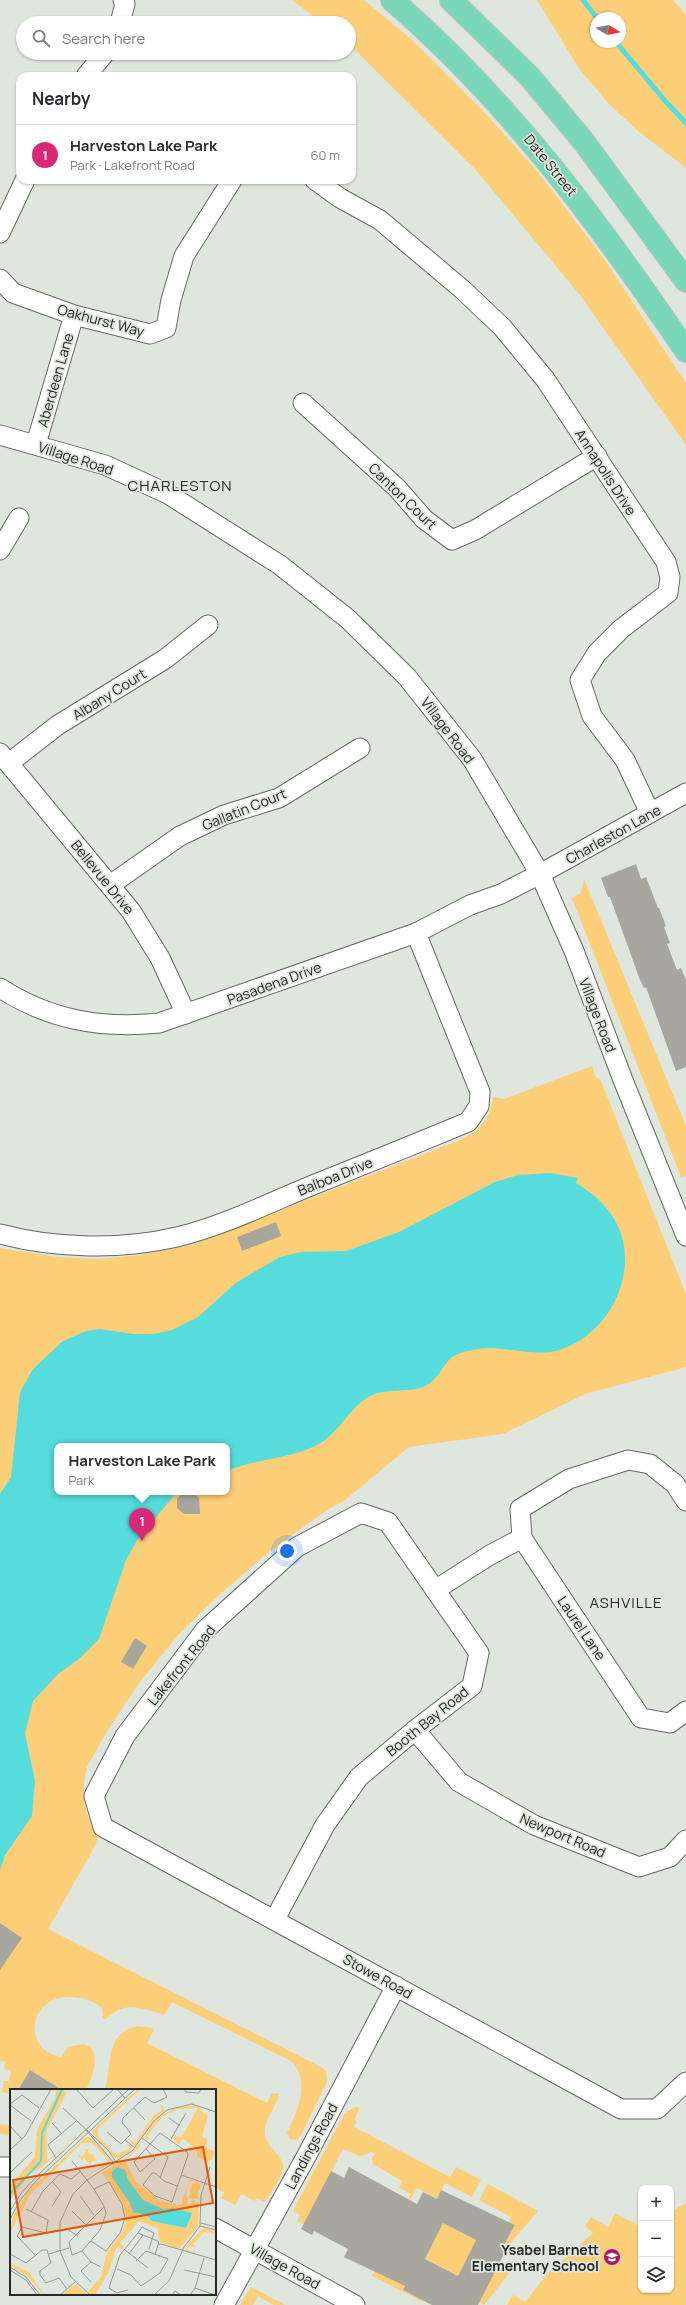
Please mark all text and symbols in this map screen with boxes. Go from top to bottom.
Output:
north arrow [590,12,626,48]
search box [16,16,356,60]
icon: search [30,27,52,49]
text: Search here [62,28,145,49]
text: Nearby [32,87,90,110]
street label: Date Street [520,130,582,200]
text: Harveston Lake Park [70,135,217,156]
text: 1 [42,146,48,164]
text: 60 m [310,146,340,164]
text: Park · Lakefront Road [70,156,195,174]
street label: Oakhurst Way [55,299,147,341]
street label: Aberdeen Lane [32,331,78,429]
street label: Annapolis Drive [571,425,641,519]
street label: Village Road [36,437,116,479]
street label: Canton Court [365,459,442,534]
district label: CHARLESTON [127,475,233,496]
street label: Albany Court [68,664,150,724]
street label: Village Road [417,693,479,767]
street label: Gallatin Court [199,783,289,835]
street label: Charleston Lane [562,800,664,868]
street label: Bellevue Drive [67,836,139,918]
street label: Pasadena Drive [224,957,324,1009]
street label: Village Road [575,975,621,1055]
street label: Balboa Drive [295,1152,375,1200]
popup [54,1443,230,1495]
text: Harveston Lake Park [69,1450,216,1471]
text: Park [69,1471,94,1489]
pin: 1 [129,1508,155,1541]
your location [277,1541,297,1561]
street label: Laurel Lane [553,1592,611,1664]
district label: ASHVILLE [589,1592,663,1613]
street label: Lakefront Road [143,1621,219,1709]
street label: Booth Bay Road [382,1682,472,1760]
street label: Newport Road [517,1808,609,1862]
street label: Stowe Road [340,1949,416,2003]
inset map [10,2089,216,2295]
street label: Landings Road [280,2100,342,2192]
map controls [638,2185,674,2293]
button: + [638,2185,674,2221]
button: − [638,2221,674,2257]
street label: Village Road [246,2239,324,2293]
place label: Ysabel Barnett Elementary School [472,2240,599,2275]
school or university icon: Ysabel Barnett Elementary School [602,2247,622,2267]
button: layers [638,2257,674,2293]

